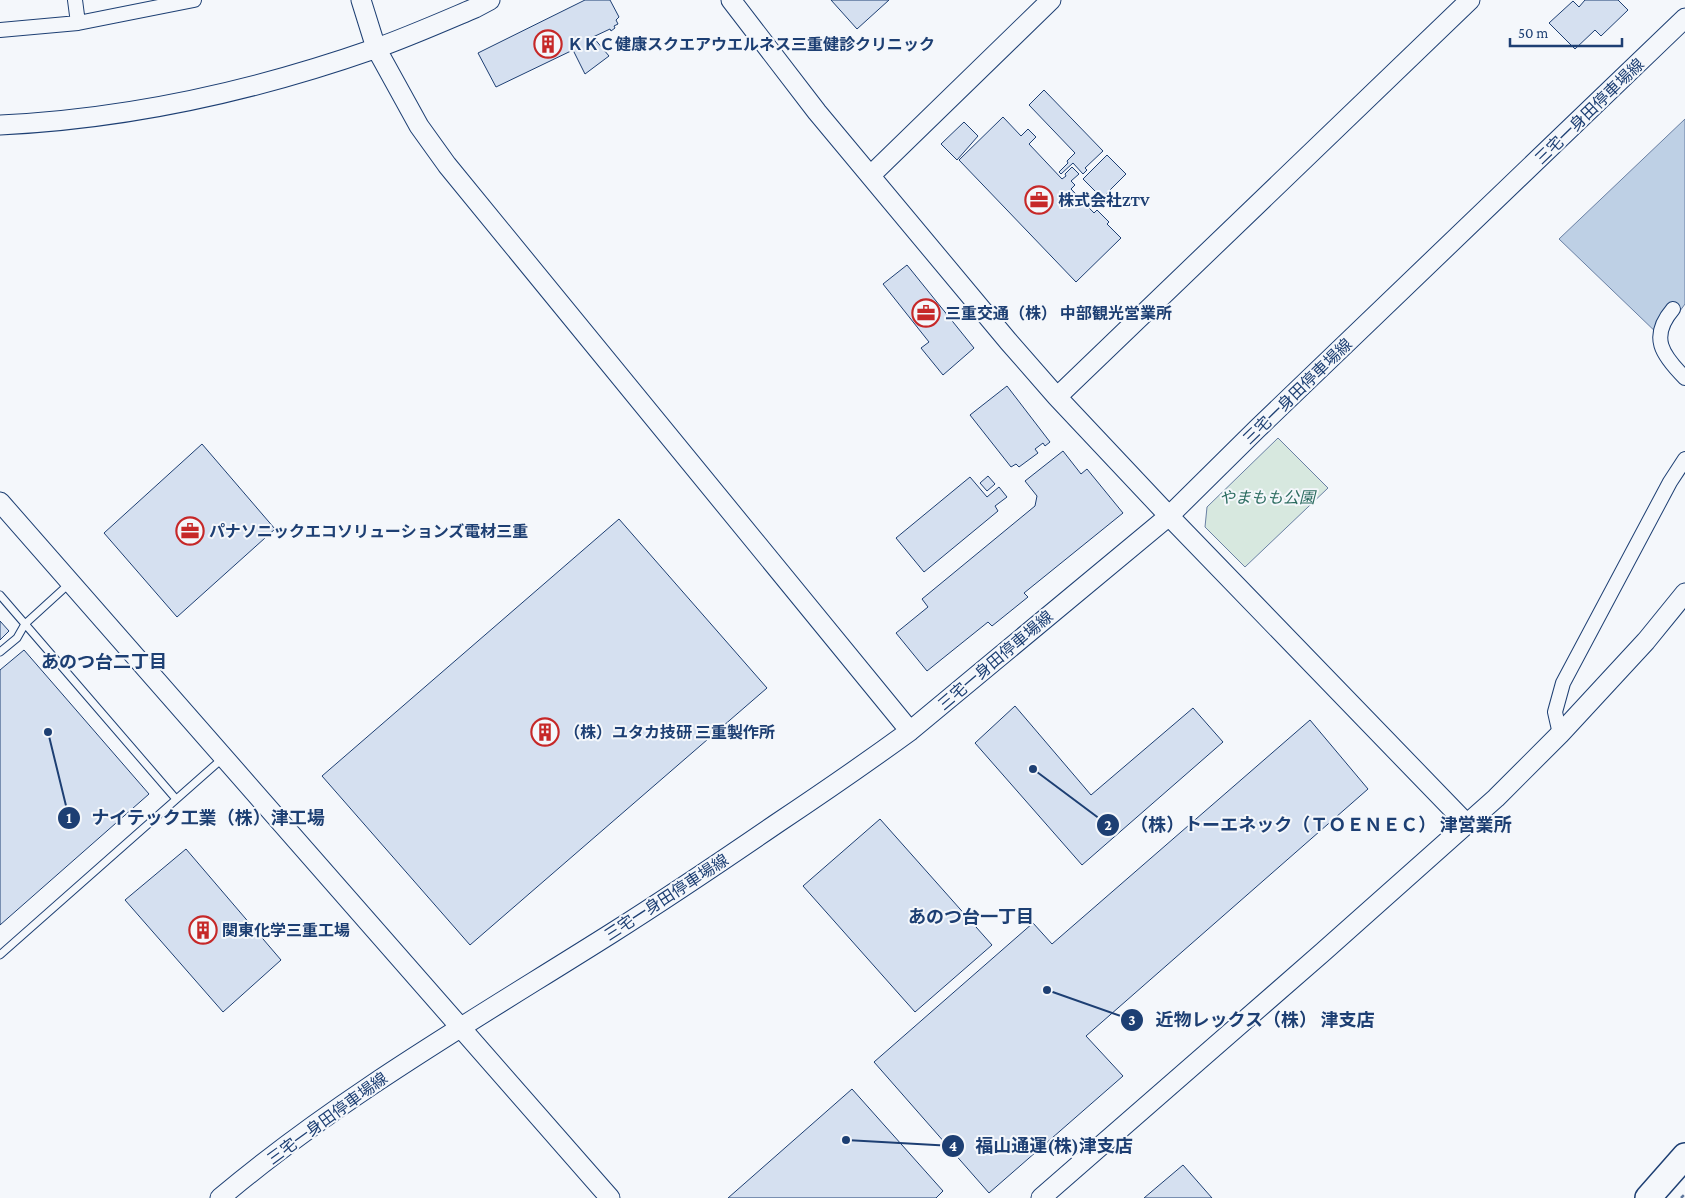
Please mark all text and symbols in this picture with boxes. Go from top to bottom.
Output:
scale bar [1510,15,1622,47]
text: 50 m [1518,25,1548,41]
building icon: ＫＫＣ健康スクエアウエルネス三重健診クリニック [533,29,563,59]
place label: ＫＫＣ健康スクエアウエルネス三重健診クリニック [567,36,935,53]
street label: 三宅一身田停車場線 [1532,55,1647,167]
office icon: 株式会社ZTV [1024,185,1054,215]
place label: 株式会社ZTV [1058,191,1150,209]
office icon: 三重交通（株） 中部観光営業所 [911,298,941,328]
place label: 三重交通（株） 中部観光営業所 [945,305,1172,322]
street label: 三宅一身田停車場線 [1240,335,1355,447]
park label: やまもも公園 [1219,489,1317,506]
office icon: パナソニックエコソリューションズ電材三重 [175,516,205,546]
place label: パナソニックエコソリューションズ電材三重 [209,522,528,540]
street label: 三宅一身田停車場線 [935,608,1056,713]
district label: あのつ台二丁目 [41,652,167,672]
building icon: （株）ユタカ技研 三重製作所 [530,717,560,747]
place label: （株）ユタカ技研 三重製作所 [564,723,775,741]
callout: ナイテック工業（株）津工場 [56,801,335,834]
text: ナイテック工業（株）津工場 [91,808,325,828]
callout: （株）トーエネック（ＴＯＥＮＥＣ） 津営業所 [1095,808,1522,841]
text: 1 [66,810,72,826]
text: （株）トーエネック（ＴＯＥＮＥＣ） 津営業所 [1130,815,1512,835]
text: 2 [1104,817,1112,833]
street label: 三宅一身田停車場線 [601,851,731,944]
district label: あのつ台一丁目 [908,907,1034,927]
building icon: 関東化学三重工場 [188,915,218,945]
place label: 関東化学三重工場 [222,922,350,939]
callout: 近物レックス（株） 津支店 [1120,1003,1384,1036]
text: 近物レックス（株） 津支店 [1156,1010,1374,1030]
text: 3 [1128,1012,1136,1028]
street label: 三宅一身田停車場線 [264,1069,391,1168]
callout: 福山通運(株)津支店 [941,1130,1143,1163]
text: 福山通運(株)津支店 [975,1136,1133,1157]
text: 4 [949,1138,957,1154]

